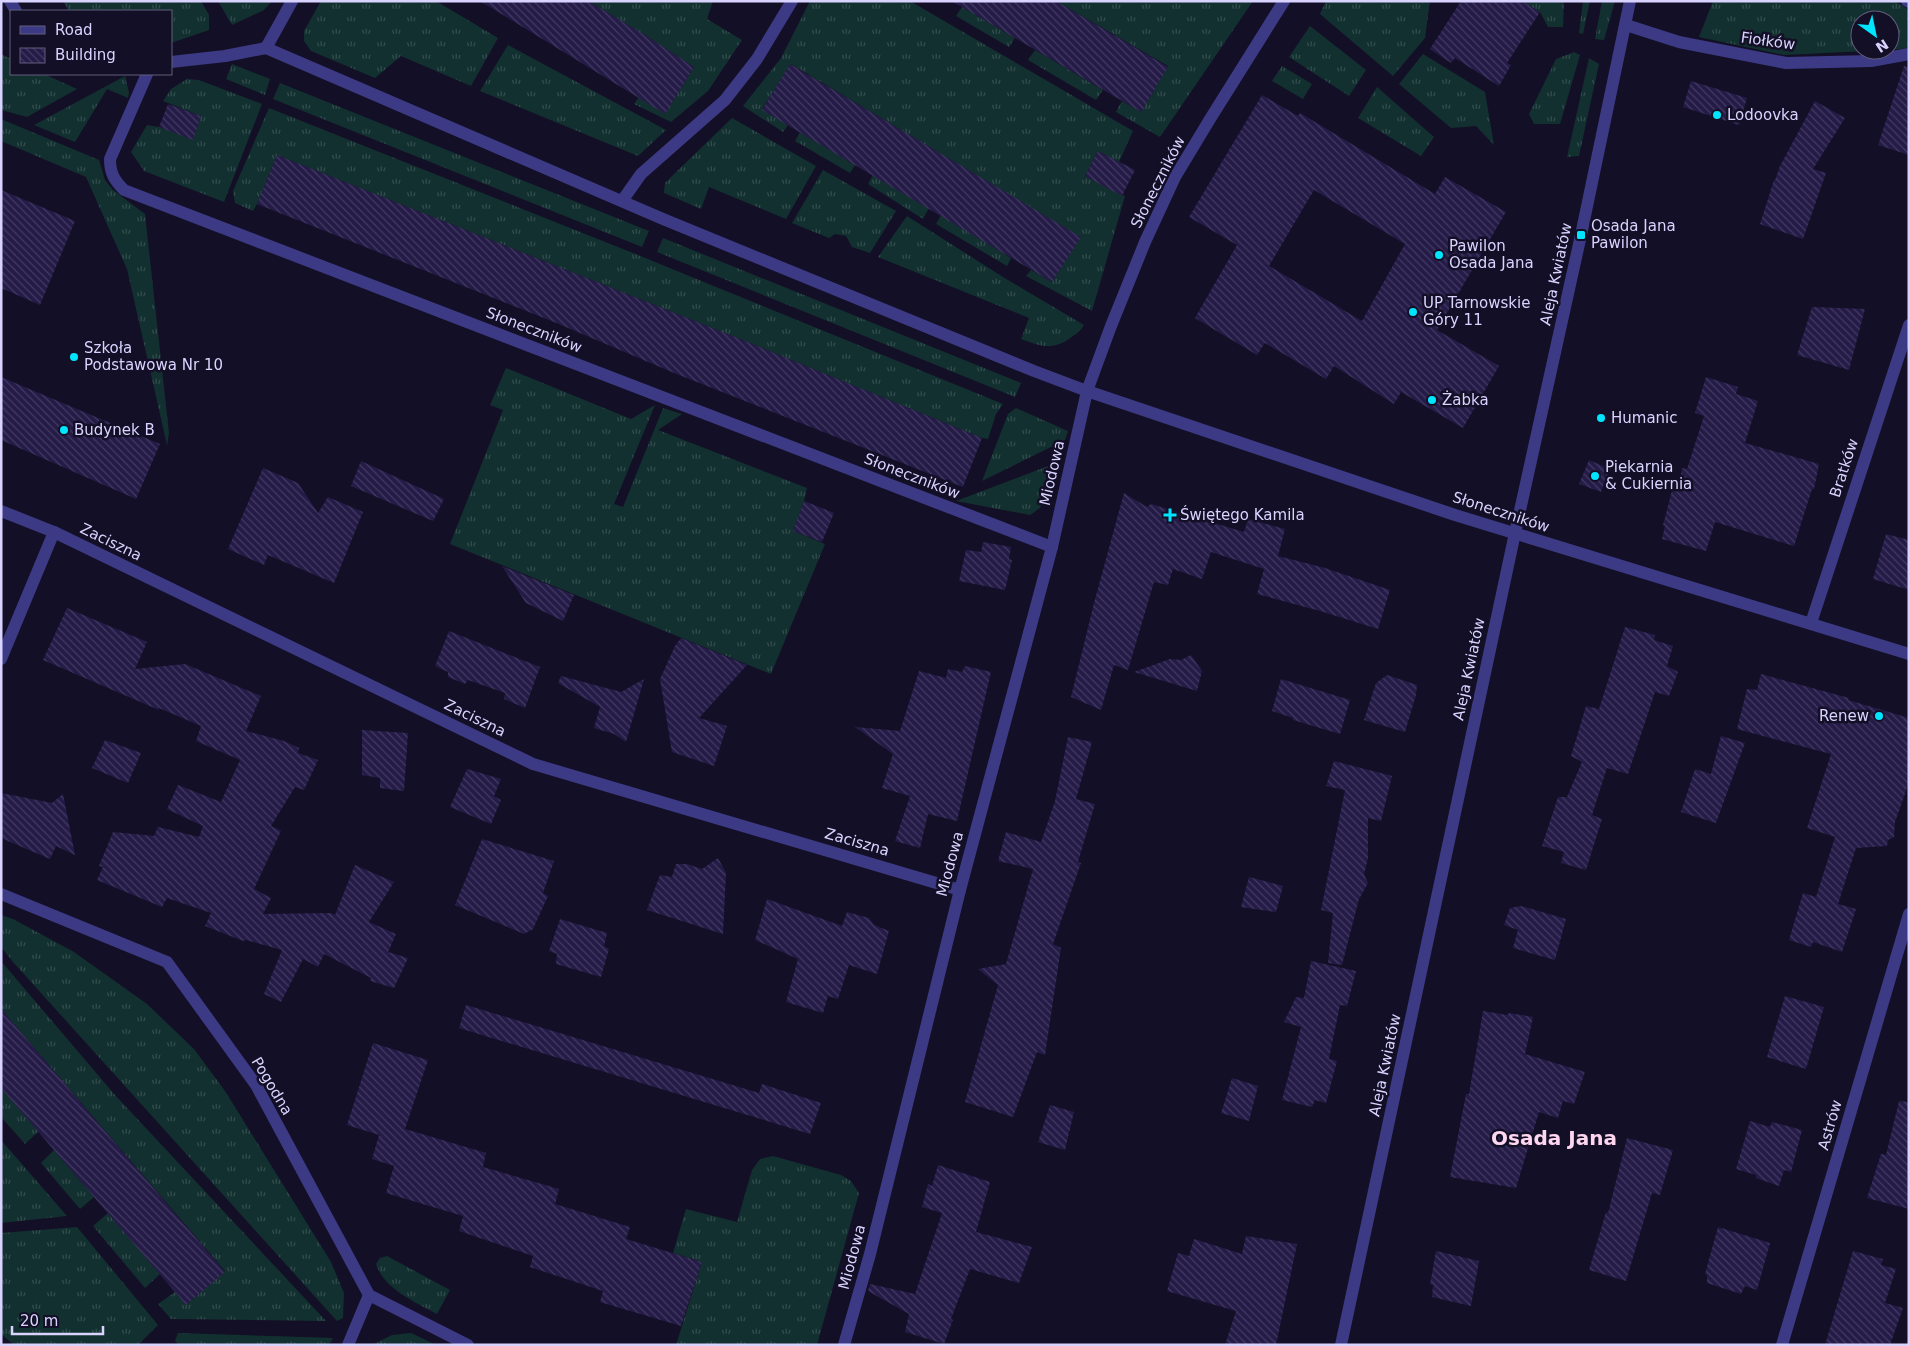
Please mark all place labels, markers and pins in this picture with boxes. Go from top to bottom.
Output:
place label: Lodoovka [1727,106,1799,124]
marker: Lodoovka [1711,109,1723,121]
place label: Osada Jana Pawilon [1591,217,1676,252]
marker: Osada Jana Pawilon [1575,229,1587,241]
place label: Pawilon Osada Jana [1449,237,1534,272]
marker: Pawilon Osada Jana [1433,249,1445,261]
place label: UP Tarnowskie Góry 11 [1423,294,1530,329]
marker: UP Tarnowskie Góry 11 [1407,306,1419,318]
place label: Szkoła Podstawowa Nr 10 [84,339,223,374]
marker: Szkoła Podstawowa Nr 10 [68,351,80,363]
place label: Żabka [1442,390,1489,409]
marker: Żabka [1426,394,1438,406]
place label: Humanic [1611,409,1678,427]
marker: Humanic [1595,412,1607,424]
place label: Budynek B [74,421,155,439]
marker: Budynek B [58,424,70,436]
place label: Piekarnia & Cukiernia [1605,458,1692,493]
marker: Piekarnia & Cukiernia [1589,470,1601,482]
place label: Świętego Kamila [1180,505,1305,524]
marker: Świętego Kamila [1164,509,1176,521]
place label: Renew [1819,707,1869,725]
marker: Renew [1873,710,1885,722]

